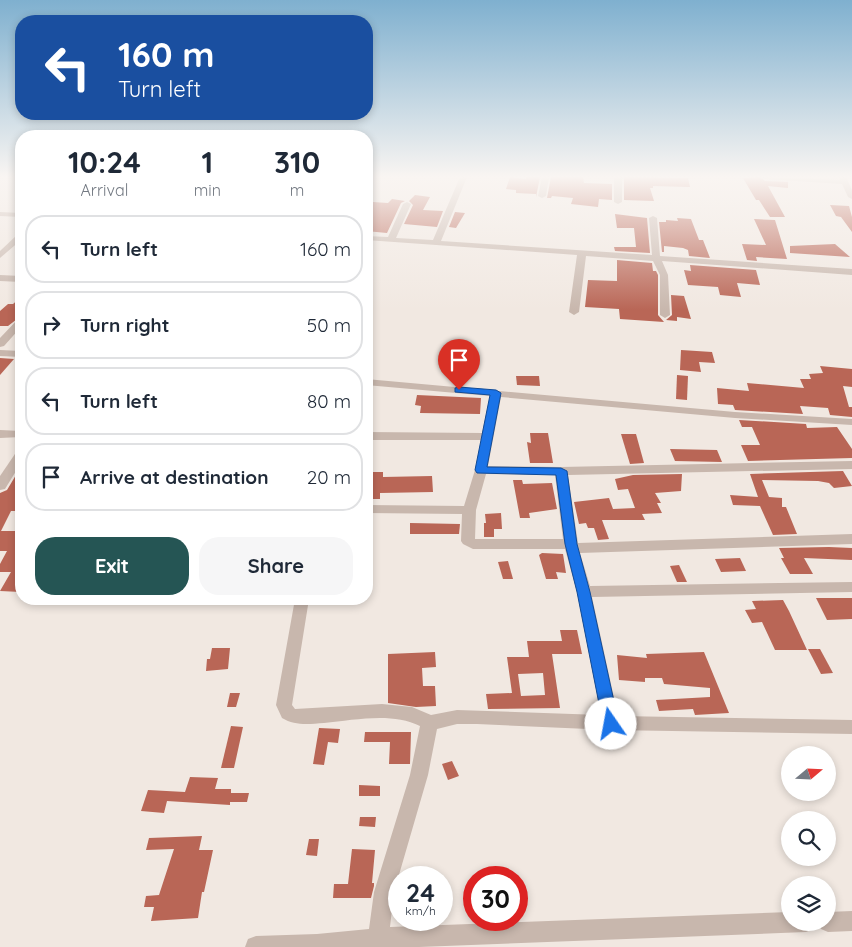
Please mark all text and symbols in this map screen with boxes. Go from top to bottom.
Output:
text: 160 m [118,32,215,76]
icon: left [35,35,100,100]
text: Turn left [118,75,201,103]
text: 10:24 [68,143,141,181]
text: 1 [202,143,213,181]
text: 310 [274,143,320,181]
text: Arrival [80,180,128,200]
text: min [194,180,221,200]
text: m [290,180,304,200]
icon: left [37,235,65,263]
text: Turn left [80,237,158,261]
text: 160 m [300,237,351,261]
icon: right [37,311,65,339]
text: Turn right [80,313,169,337]
text: 50 m [307,313,351,337]
pin [438,339,480,390]
icon: arrive [445,346,473,374]
icon: left [37,387,65,415]
text: Turn left [80,389,158,413]
text: 80 m [307,389,351,413]
icon: arrive [37,463,65,491]
text: Arrive at destination [80,465,269,489]
text: 20 m [307,465,351,489]
button: Exit [35,537,189,595]
button: Share [199,537,353,595]
position arrow [584,697,636,749]
north arrow [781,746,836,801]
map controls [781,746,836,931]
button: search [781,811,836,866]
speed limit sign: 30 [463,866,528,931]
button: layers [781,876,836,931]
text: 24 [406,877,435,908]
text: km/h [405,903,436,918]

